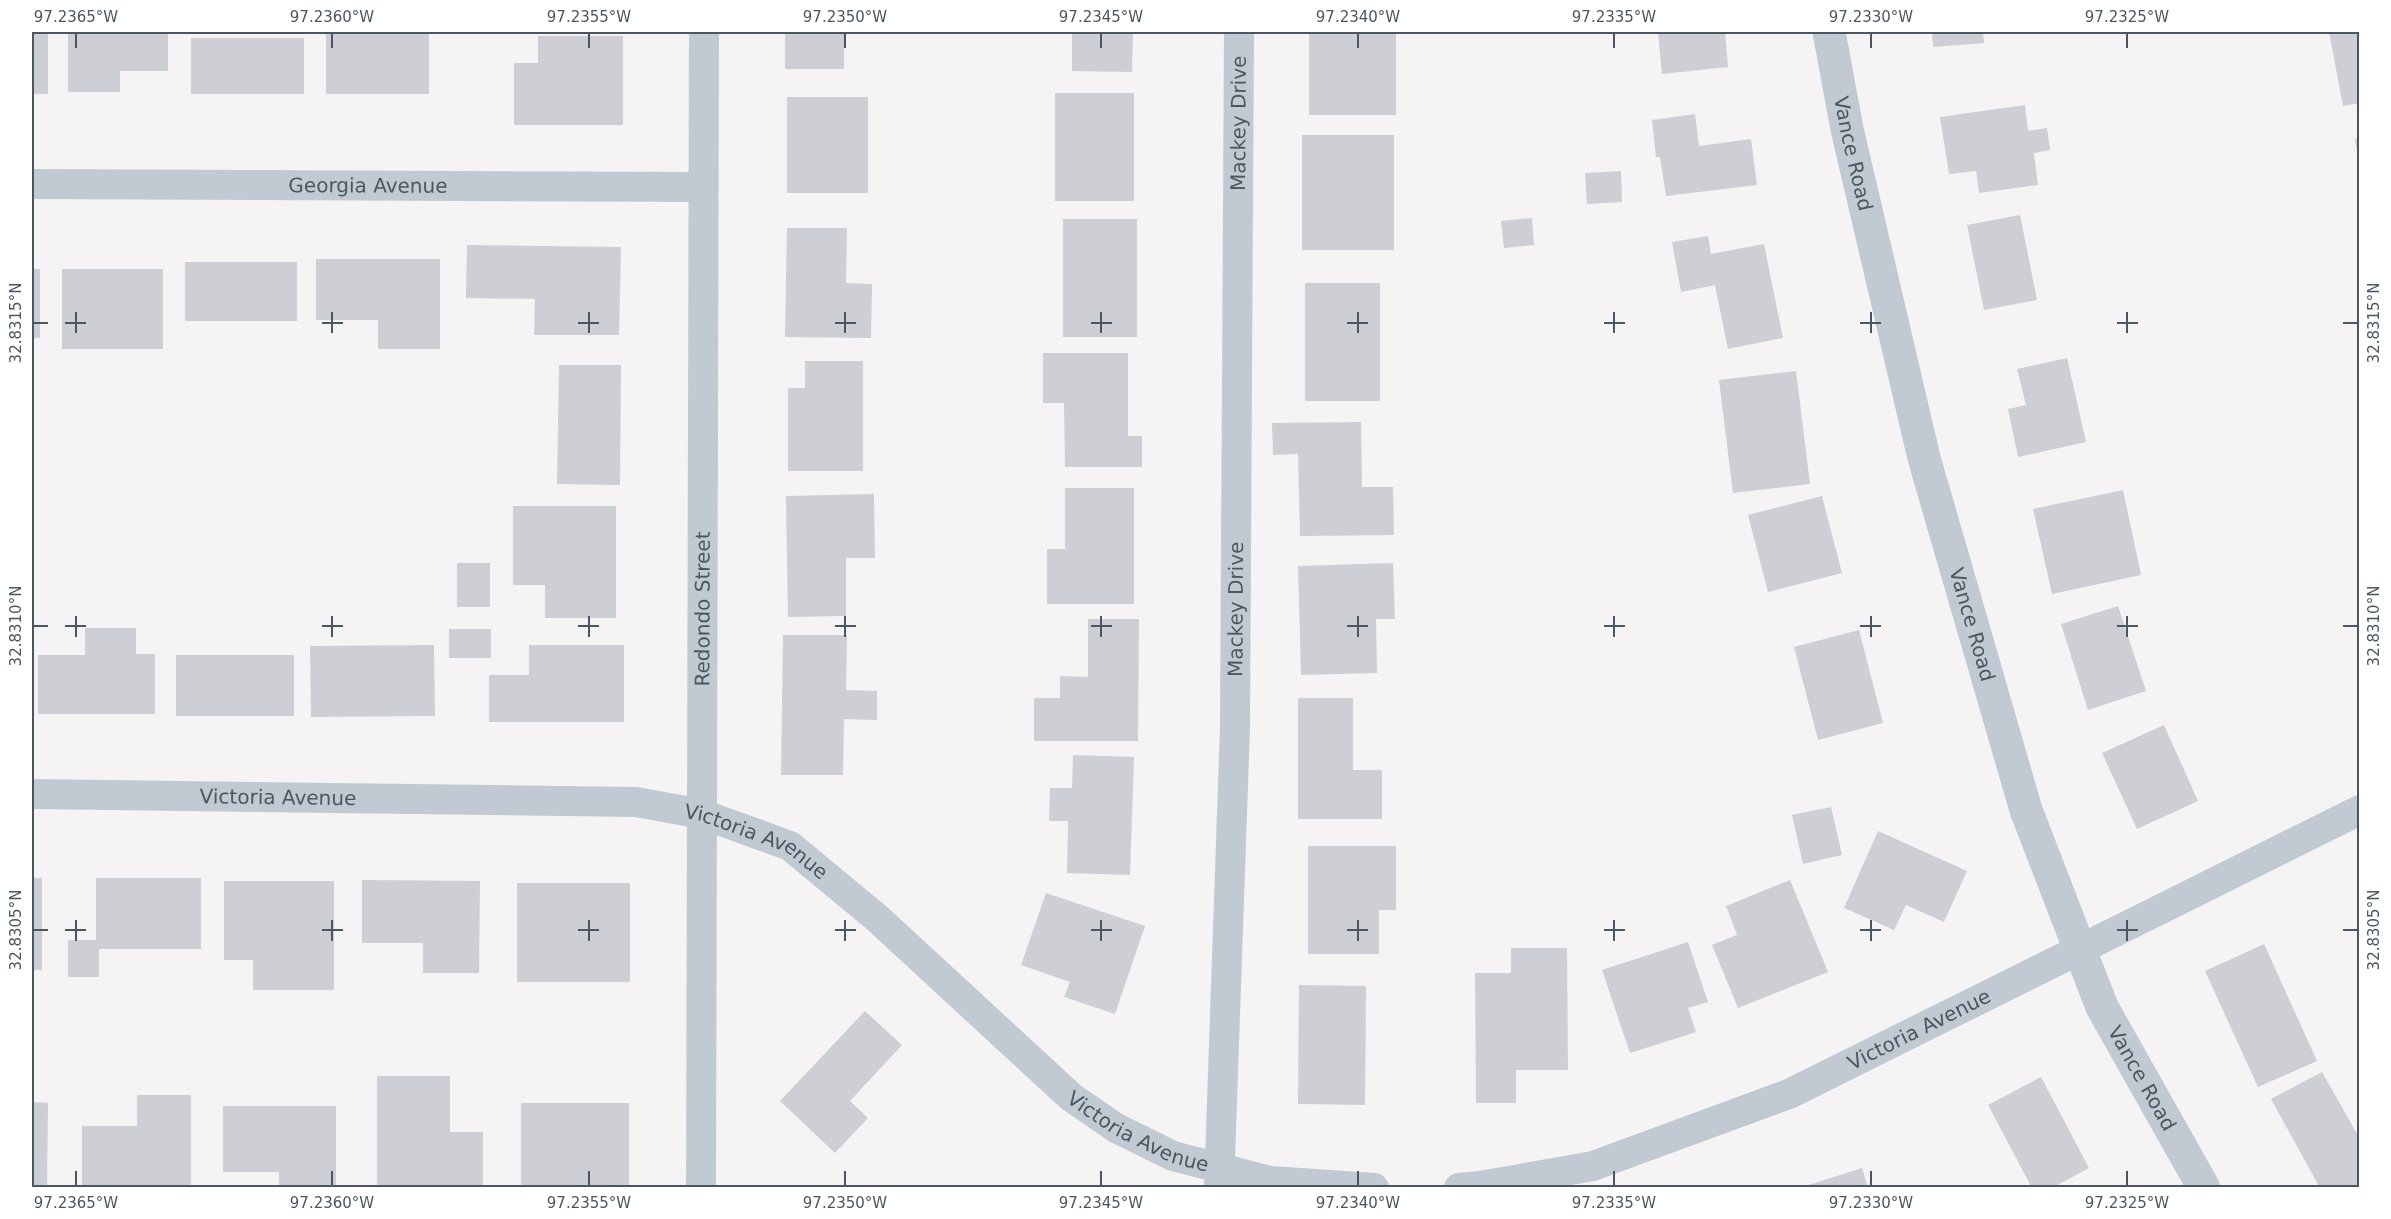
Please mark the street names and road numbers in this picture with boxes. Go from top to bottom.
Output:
street label: Mackey Drive [1226,56,1251,191]
street label: Vance Road [1829,94,1878,213]
street label: Georgia Avenue [288,173,448,198]
street label: Redondo Street [690,531,715,687]
street label: Mackey Drive [1223,542,1248,677]
street label: Vance Road [1944,565,2000,684]
street label: Victoria Avenue [199,784,356,810]
street label: Victoria Avenue [683,799,833,884]
street label: Victoria Avenue [1844,984,1995,1075]
street label: Vance Road [2103,1021,2181,1135]
street label: Victoria Avenue [1063,1086,1211,1177]

